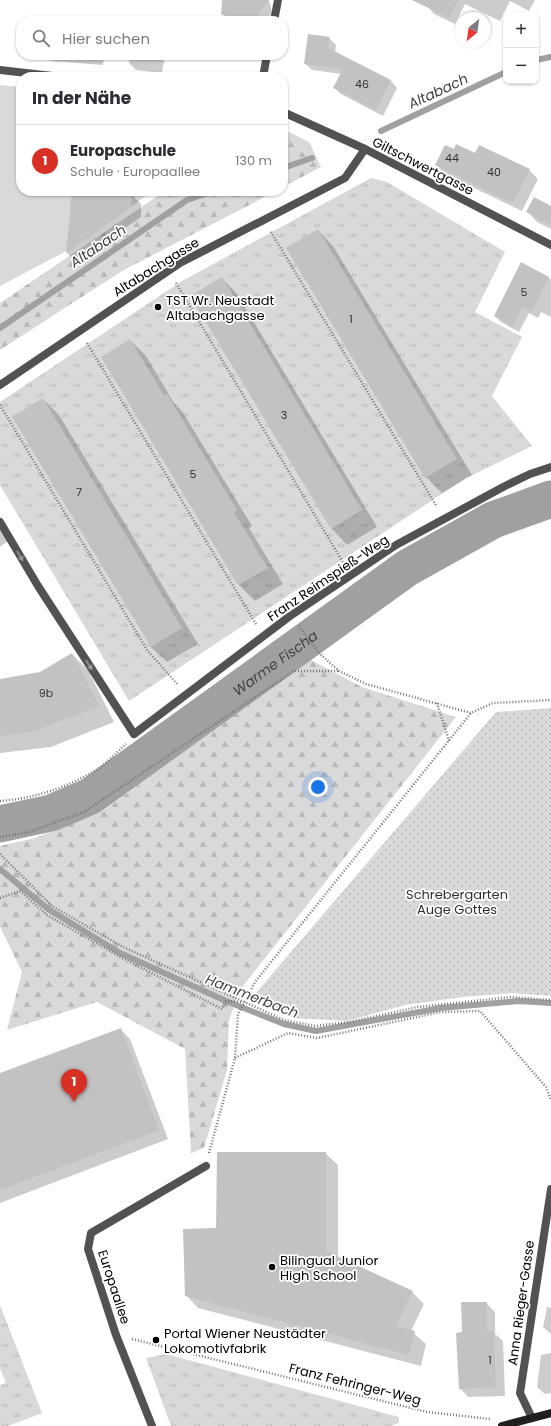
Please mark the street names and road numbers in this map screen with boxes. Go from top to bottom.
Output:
street label: Giltschwertgasse [369,132,477,200]
street label: Altabachgasse [109,233,203,301]
street label: Franz Reimspieß-Weg [263,530,393,626]
street label: Anna Rieger-Gasse [503,1239,539,1367]
street label: Europaallee [93,1247,135,1327]
street label: Franz Fehringer-Weg [287,1358,423,1410]

